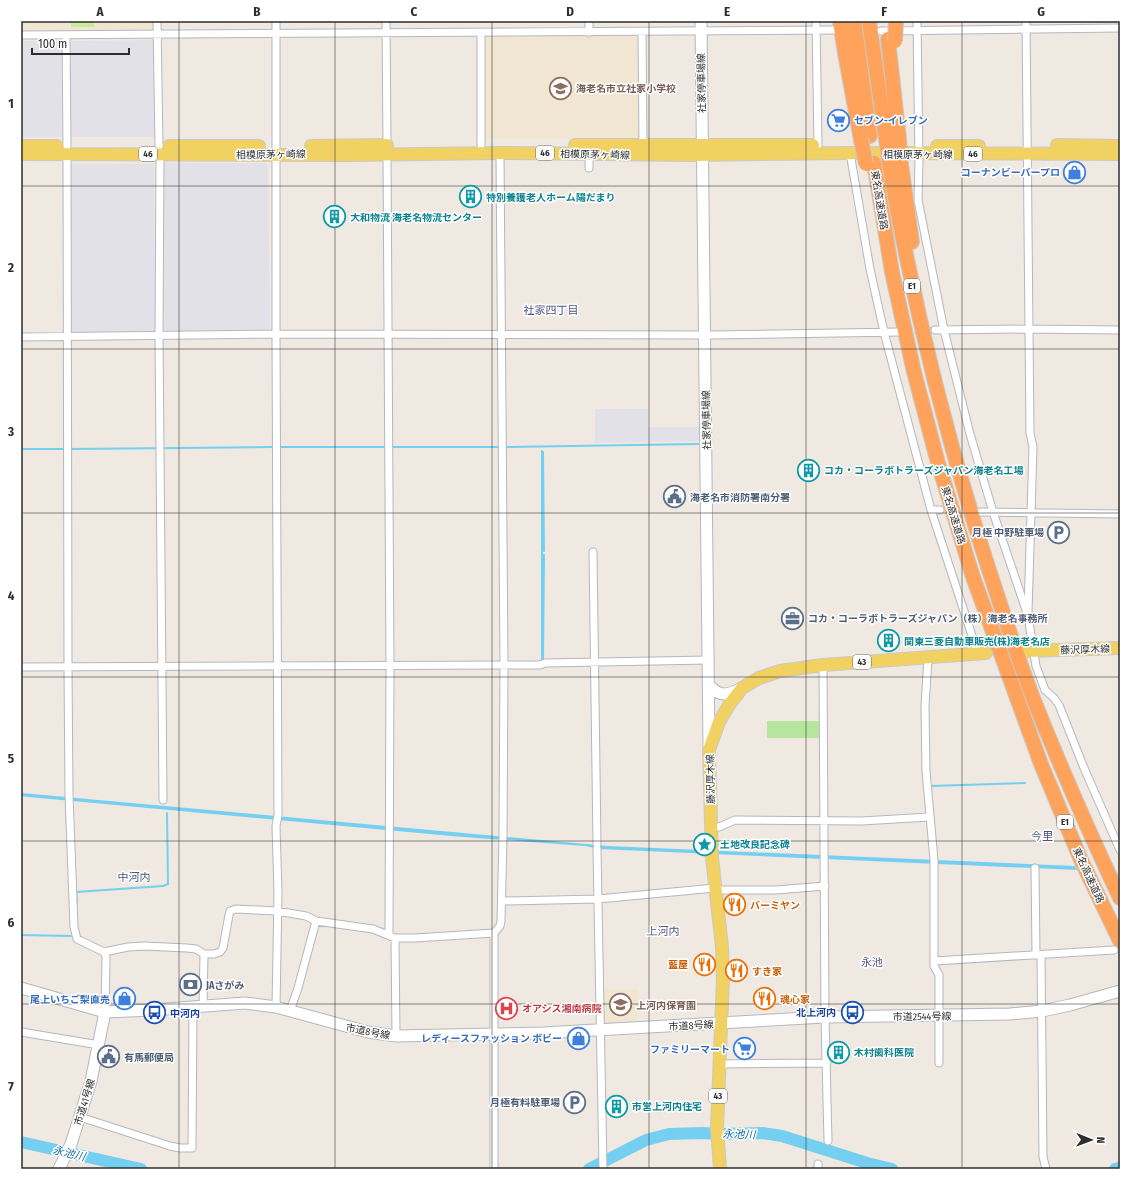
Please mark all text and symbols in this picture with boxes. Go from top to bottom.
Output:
text: A [95,4,104,19]
text: B [253,4,261,19]
text: C [411,4,418,19]
text: D [566,4,574,19]
text: E [724,4,730,19]
text: F [881,4,887,19]
text: G [1037,4,1045,19]
scale bar [32,30,129,56]
text: 100 m [38,37,67,51]
street label: 社家停車場線 [695,53,709,113]
school or university icon: 海老名市立社家小学校 [548,75,574,101]
place label: 海老名市立社家小学校 [576,83,676,95]
text: 1 [8,96,14,111]
supermarket icon: セブン-イレブン [825,107,851,133]
place label: セブン-イレブン [854,115,928,127]
road number: 46 [536,146,554,160]
road number: 46 [139,147,157,161]
road number: 46 [964,147,982,161]
street label: 相模原茅ヶ崎線 [236,148,306,162]
street label: 相模原茅ヶ崎線 [560,148,630,162]
street label: 相模原茅ヶ崎線 [883,149,953,161]
shop icon: コーナンビーバープロ [1062,159,1088,185]
place label: コーナンビーバープロ [961,167,1060,179]
street label: 東名高速道路 [868,170,890,231]
building icon: 特別養護老人ホーム陽だまり [458,184,484,210]
place label: 特別養護老人ホーム陽だまり [486,192,616,204]
building icon: 大和物流 海老名物流センター [322,204,348,230]
place label: 大和物流 海老名物流センター [350,212,482,224]
text: 2 [7,260,14,275]
road number: E1 [904,279,920,293]
district label: 社家四丁目 [524,304,579,317]
street label: 社家停車場線 [700,390,714,450]
text: 3 [7,424,14,439]
building icon: コカ・コーラボトラーズジャパン海老名工場 [796,457,822,483]
place label: コカ・コーラボトラーズジャパン海老名工場 [824,465,1024,477]
public building icon: 海老名市消防署南分署 [662,484,688,510]
street label: 東名高速道路 [939,485,968,546]
place label: 海老名市消防署南分署 [690,492,790,504]
parking icon: 月極 中野駐車場 [1046,519,1072,545]
place label: 月極 中野駐車場 [972,527,1044,539]
text: 4 [8,588,15,603]
office icon: コカ・コーラボトラーズジャパン（株）海老名事務所 [779,605,805,631]
place label: コカ・コーラボトラーズジャパン（株）海老名事務所 [808,613,1048,625]
building icon: 関東三菱自動車販売(株)海老名店 [875,628,901,654]
place label: 関東三菱自動車販売(株)海老名店 [904,635,1050,648]
street label: 藤沢厚木線 [1060,643,1110,657]
road number: 43 [853,655,871,669]
text: 5 [8,751,14,766]
street label: 藤沢厚木線 [705,754,717,804]
road number: E1 [1057,815,1073,829]
district label: 今里 [1031,830,1053,843]
place icon: 土地改良記念碑 [692,831,718,857]
place label: 土地改良記念碑 [720,839,790,851]
street label: 東名高速道路 [1070,846,1106,905]
district label: 中河内 [118,871,151,884]
restaurant icon: バーミヤン [722,892,748,918]
place label: バーミヤン [750,900,800,912]
text: 6 [8,915,15,930]
district label: 上河内 [647,925,680,938]
restaurant icon: 藍屋 [691,951,717,977]
district label: 永池 [861,956,883,969]
restaurant icon: すき家 [723,958,749,984]
place label: 藍屋 [668,959,688,971]
place label: すき家 [752,966,782,978]
bank icon: JAさがみ [178,972,204,998]
place label: JAさがみ [205,980,244,992]
shop icon: 尾上いちご梨直売 [112,986,138,1012]
restaurant icon: 魂心家 [752,986,778,1012]
school or university icon: 上河内保育園 [608,992,634,1018]
place label: 尾上いちご梨直売 [30,994,110,1006]
place label: 魂心家 [780,994,810,1006]
hospital icon: オアシス湘南病院 [494,995,520,1021]
bus stop icon: 北上河内 [839,999,865,1025]
bus stop icon: 中河内 [142,1000,168,1026]
place label: 上河内保育園 [636,1000,696,1012]
place label: オアシス湘南病院 [522,1003,602,1015]
place label: 北上河内 [796,1007,836,1019]
place label: 中河内 [170,1008,200,1020]
street label: 市道2544号線 [893,1010,951,1024]
street label: 市道8号線 [668,1019,714,1033]
street label: 市道8号線 [345,1022,391,1042]
shop icon: レディースファッション ボビー [565,1025,591,1051]
place label: レディースファッション ボビー [421,1033,562,1045]
supermarket icon: ファミリーマート [732,1036,758,1062]
building icon: 木村歯科医院 [825,1039,851,1065]
public building icon: 有馬郵便局 [95,1044,121,1070]
place label: ファミリーマート [650,1044,730,1056]
place label: 木村歯科医院 [853,1047,914,1059]
place label: 有馬郵便局 [124,1052,174,1064]
street label: 市道41号線 [72,1077,98,1127]
text: 7 [8,1079,14,1094]
parking icon: 月極有料駐車場 [562,1089,588,1115]
road number: 43 [709,1089,727,1103]
building icon: 市営上河内住宅 [603,1093,629,1119]
place label: 月極有料駐車場 [490,1097,560,1109]
place label: 市営上河内住宅 [632,1101,702,1113]
north arrow [1071,1120,1111,1160]
water label: 永池川 [722,1127,757,1142]
text: N [1094,1137,1107,1144]
water label: 永池川 [51,1143,87,1164]

